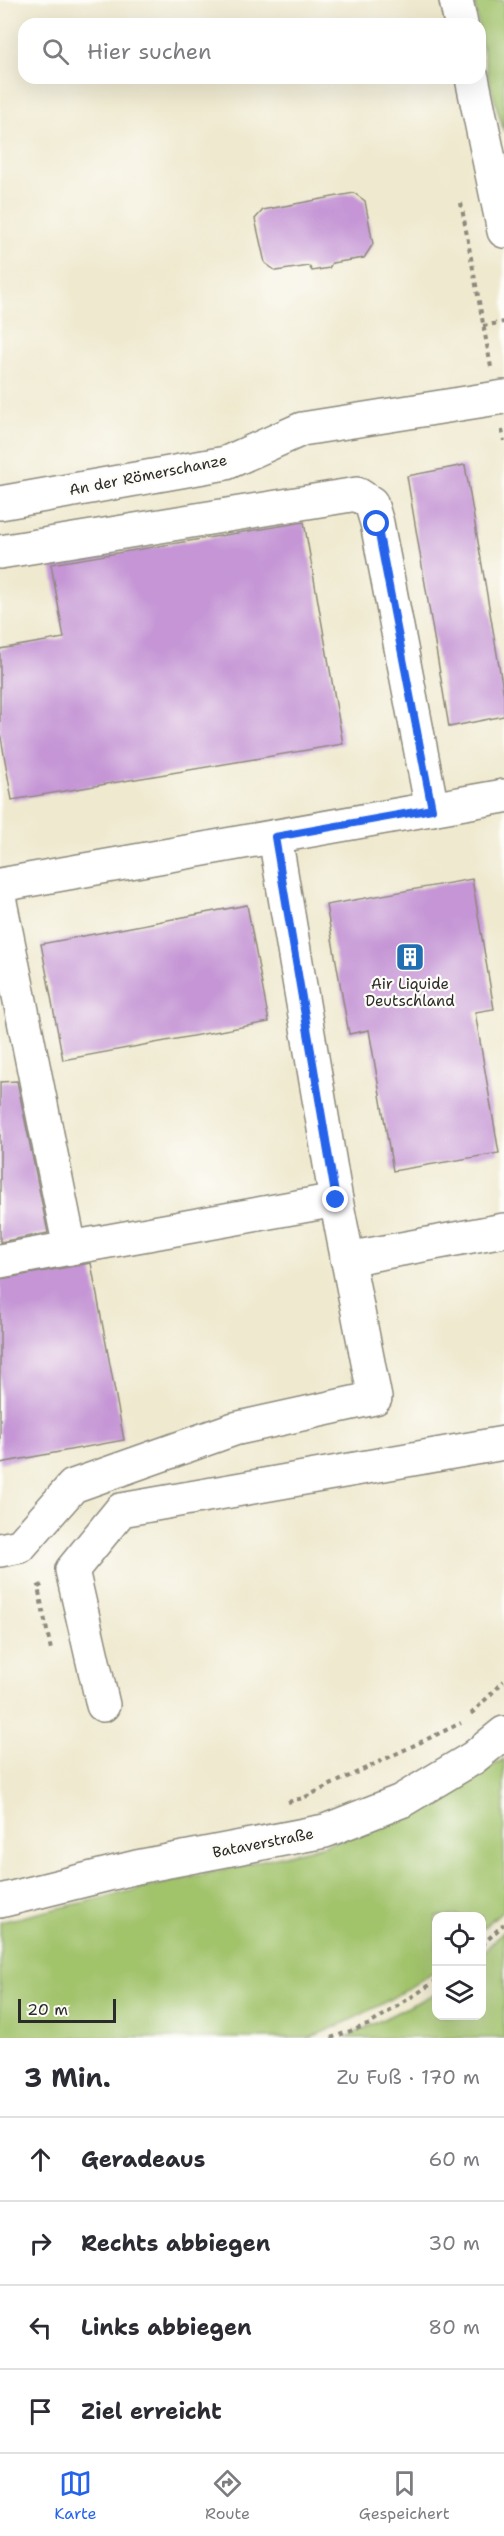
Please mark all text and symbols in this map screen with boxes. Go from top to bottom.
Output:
search box [18,18,486,84]
icon: search [39,35,72,68]
text: Hier suchen [87,37,212,66]
street label: An der Römerschanze [67,450,229,500]
route start [363,510,389,536]
building icon: Air Liquide Deutschland [394,941,426,973]
place label: Air Liquide Deutschland [365,974,455,1011]
route end [322,1186,348,1212]
street label: Bataverstraße [211,1823,315,1863]
map controls [432,1912,486,2020]
button: locate [432,1912,486,1966]
button: layers [432,1966,486,2020]
scale bar [18,1996,116,2024]
text: 20 m [27,1999,68,2020]
text: 3 Min. [24,2060,111,2095]
text: Zu Fuß · 170 m [337,2064,480,2090]
icon: ahead [24,2143,57,2176]
text: Geradeaus [81,2145,205,2174]
text: 60 m [428,2146,480,2172]
icon: right [24,2227,57,2260]
text: Rechts abbiegen [81,2229,270,2258]
text: 30 m [428,2230,480,2256]
icon: left [24,2311,57,2344]
text: Links abbiegen [81,2313,252,2342]
text: 80 m [428,2314,480,2340]
icon: arrive [24,2395,57,2428]
text: Ziel erreicht [81,2397,222,2426]
tab: Karte [54,2467,97,2524]
tab: Route [205,2467,250,2524]
tab: Gespeichert [359,2467,450,2524]

